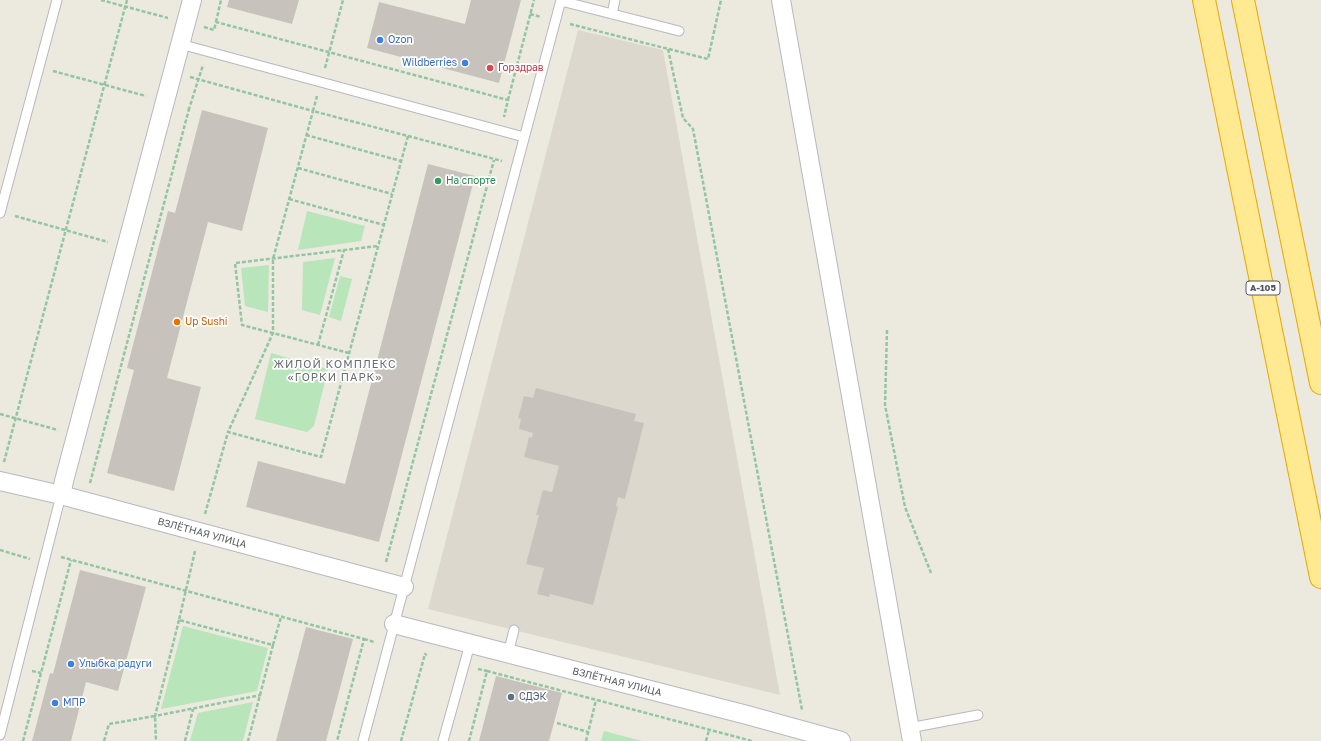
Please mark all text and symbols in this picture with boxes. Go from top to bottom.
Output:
place label: Ozon [388,34,413,46]
marker: Ozon [375,35,385,45]
place label: Wildberries [402,57,457,69]
marker: Wildberries [460,58,470,68]
place label: Горздрав [498,62,543,74]
marker: Горздрав [485,63,495,73]
place label: На спорте [446,175,496,187]
marker: На спорте [433,176,443,186]
road number: А-105 [1246,281,1280,295]
place label: Up Sushi [185,316,228,328]
marker: Up Sushi [172,317,182,327]
district label: ЖИЛОЙ КОМПЛЕКС «ГОРКИ ПАРК» [274,358,396,384]
street label: ВЗЛЁТНАЯ УЛИЦА [156,515,248,551]
place label: Улыбка радуги [79,658,152,670]
marker: Улыбка радуги [66,659,76,669]
street label: ВЗЛЁТНАЯ УЛИЦА [571,665,663,699]
place label: СДЭК [519,691,546,703]
marker: СДЭК [506,692,516,702]
place label: МПР [63,697,86,709]
marker: МПР [50,698,60,708]

